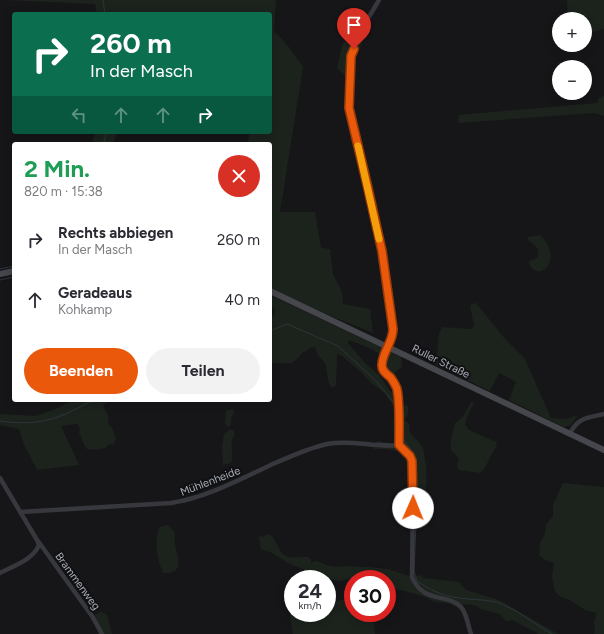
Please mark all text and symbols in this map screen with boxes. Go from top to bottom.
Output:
pin [337,8,371,49]
map controls [552,12,592,100]
button: + [552,12,592,52]
icon: arrive [343,14,365,36]
text: 260 m [90,26,172,60]
icon: right [24,28,76,80]
text: In der Masch [90,60,193,82]
button: − [552,60,592,100]
icon: left [68,104,90,126]
icon: ahead [110,104,132,126]
icon: ahead [152,104,174,126]
icon: right [194,104,216,126]
text: 2 Min. [24,154,90,183]
button: close [218,155,260,197]
text: 820 m · 15:38 [24,184,103,199]
text: Rechts abbiegen [58,224,173,242]
icon: right [24,229,46,251]
text: 260 m [217,231,260,249]
text: In der Masch [58,242,132,257]
text: Geradeaus [58,284,132,302]
icon: ahead [24,289,46,311]
text: 40 m [225,291,260,309]
text: Kohkamp [58,302,112,317]
street label: Ruller Straße [410,342,472,381]
button: Beenden [24,348,138,394]
button: Teilen [146,348,260,394]
street label: Mühlenheide [178,464,242,499]
position arrow [392,487,434,529]
street label: Brammenweg [52,550,103,613]
speed limit sign: 30 [344,570,396,622]
text: 24 [298,579,322,603]
text: km/h [299,599,321,612]

